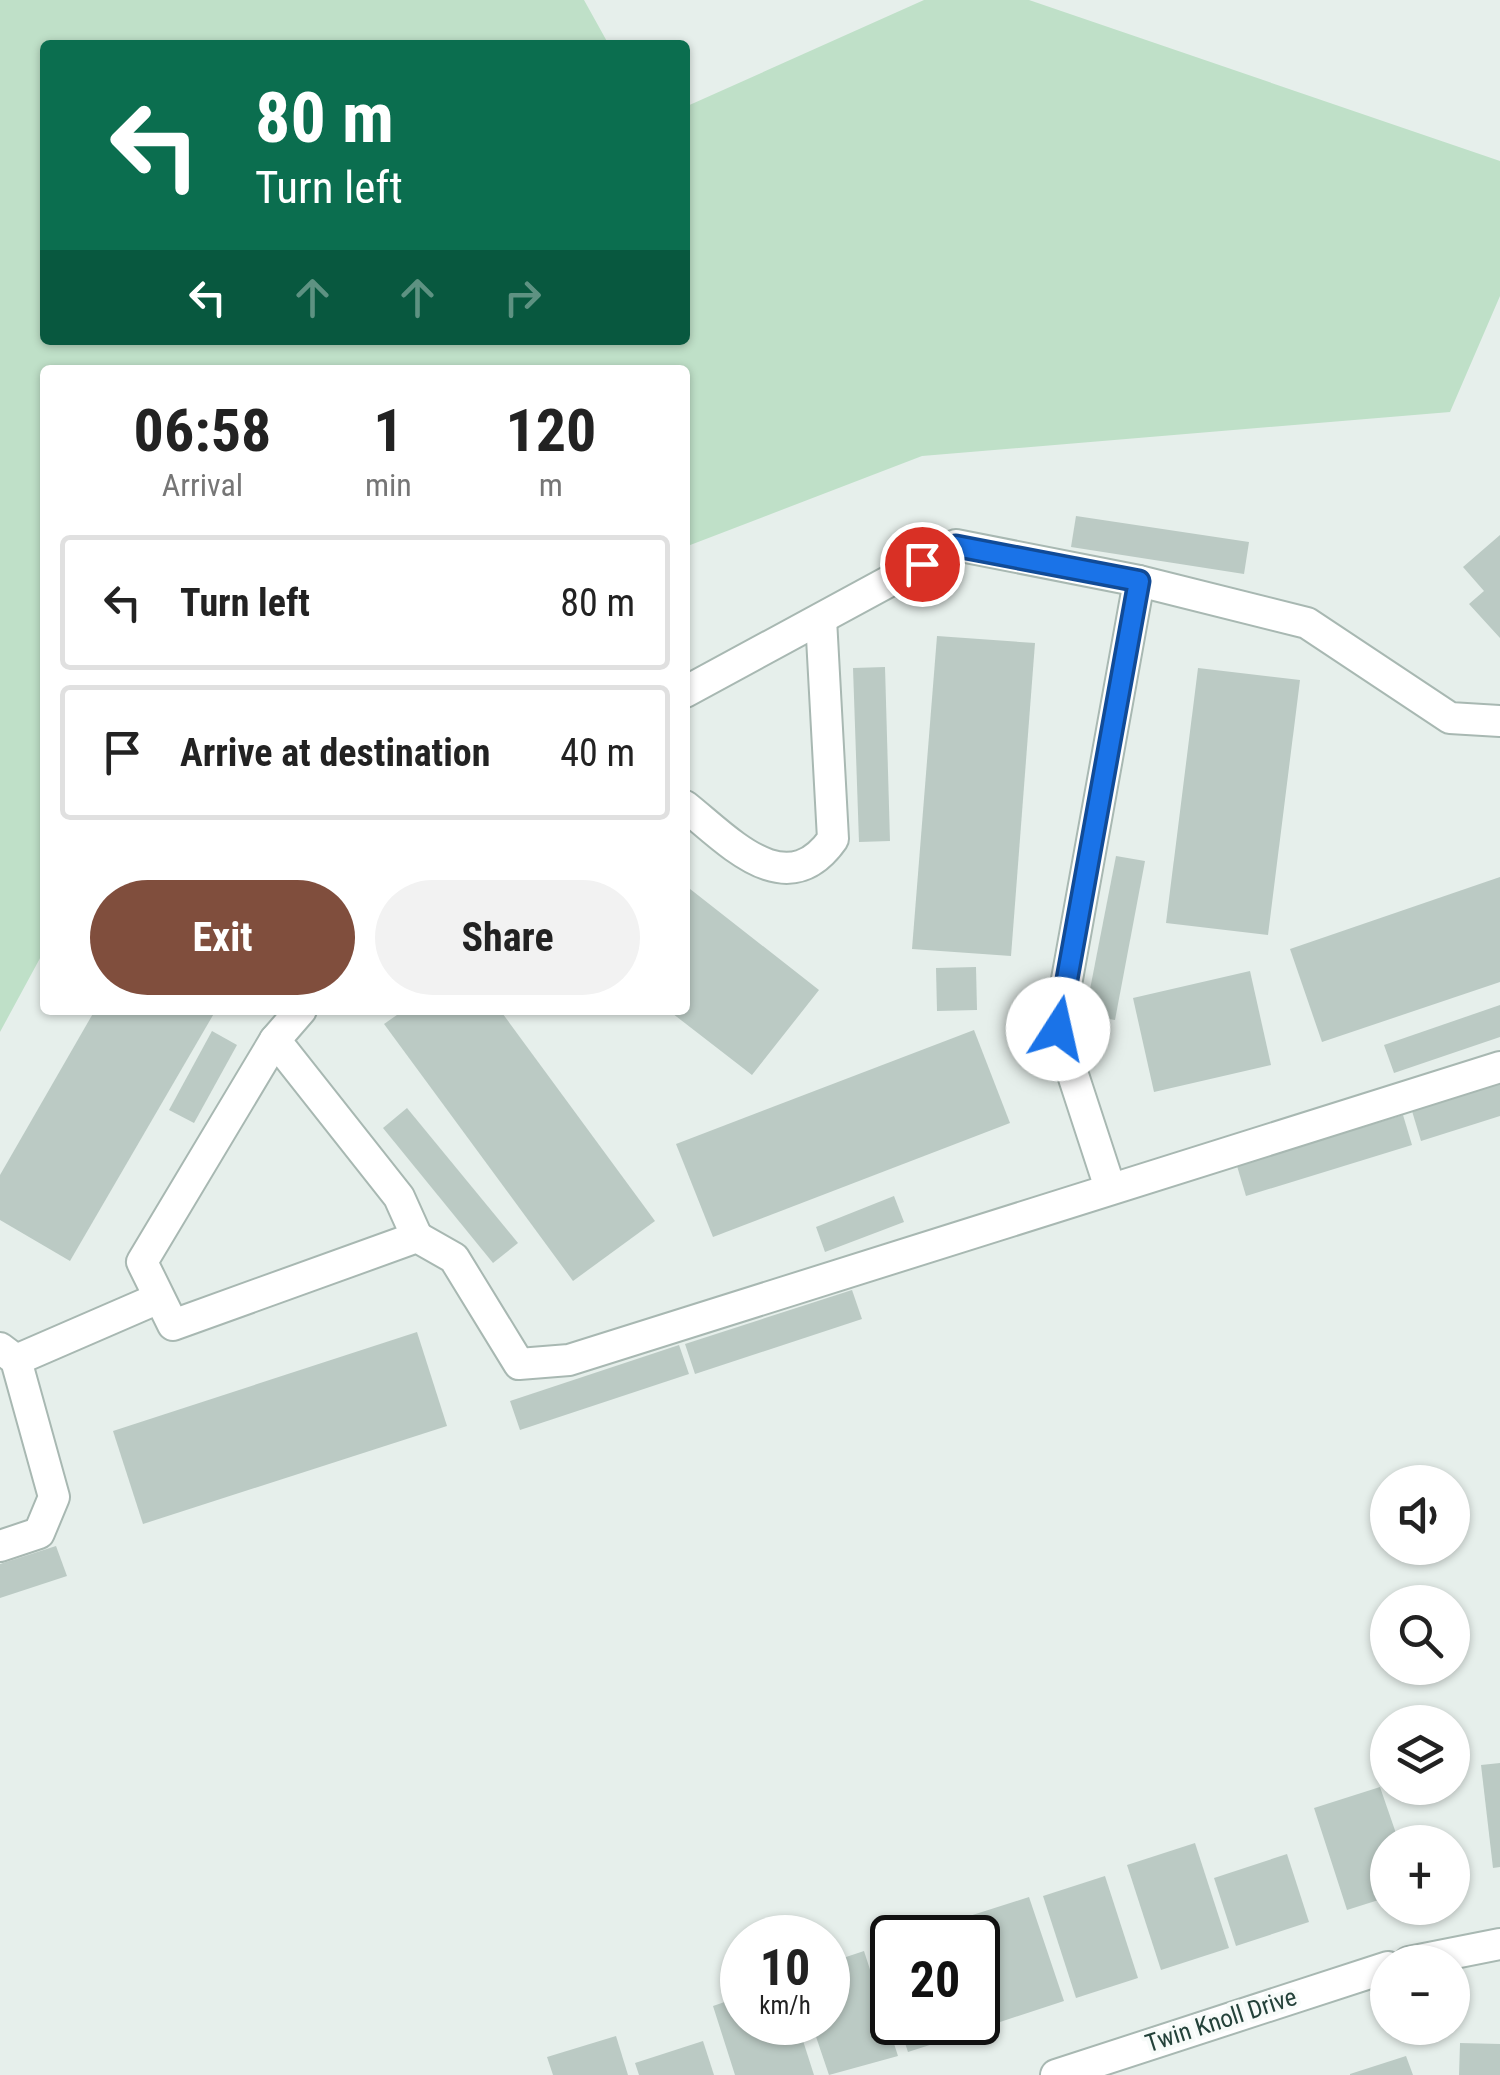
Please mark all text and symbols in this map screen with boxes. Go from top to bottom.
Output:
text: 80 m [255,77,394,159]
icon: left [90,80,220,210]
text: Turn left [255,161,403,214]
icon: left [180,270,235,325]
icon: ahead [285,270,340,325]
icon: ahead [390,270,445,325]
icon: right [495,270,550,325]
text: 06:58 [134,395,271,466]
text: 1 [373,395,404,466]
text: 120 [505,395,596,466]
text: Arrival [162,466,243,504]
text: min [365,466,412,504]
text: m [539,466,563,504]
pin [880,522,965,607]
icon: arrive [895,537,950,592]
icon: left [95,575,150,630]
text: Turn left [180,581,310,625]
text: 80 m [560,581,635,625]
icon: arrive [95,725,150,780]
text: Arrive at destination [180,731,490,775]
text: 40 m [560,731,635,775]
button: Exit [90,880,355,995]
button: Share [375,880,640,995]
position arrow [1006,977,1110,1081]
map controls [1370,1465,1470,2045]
button: sound [1370,1465,1470,1565]
button: search [1370,1585,1470,1685]
button: layers [1370,1705,1470,1805]
button: + [1370,1825,1470,1925]
speed limit sign: 20 [870,1915,1000,2045]
text: 10 [760,1939,810,1997]
button: − [1370,1945,1470,2045]
street label: Twin Knoll Drive [1142,1982,1300,2058]
text: km/h [759,1991,811,2020]

